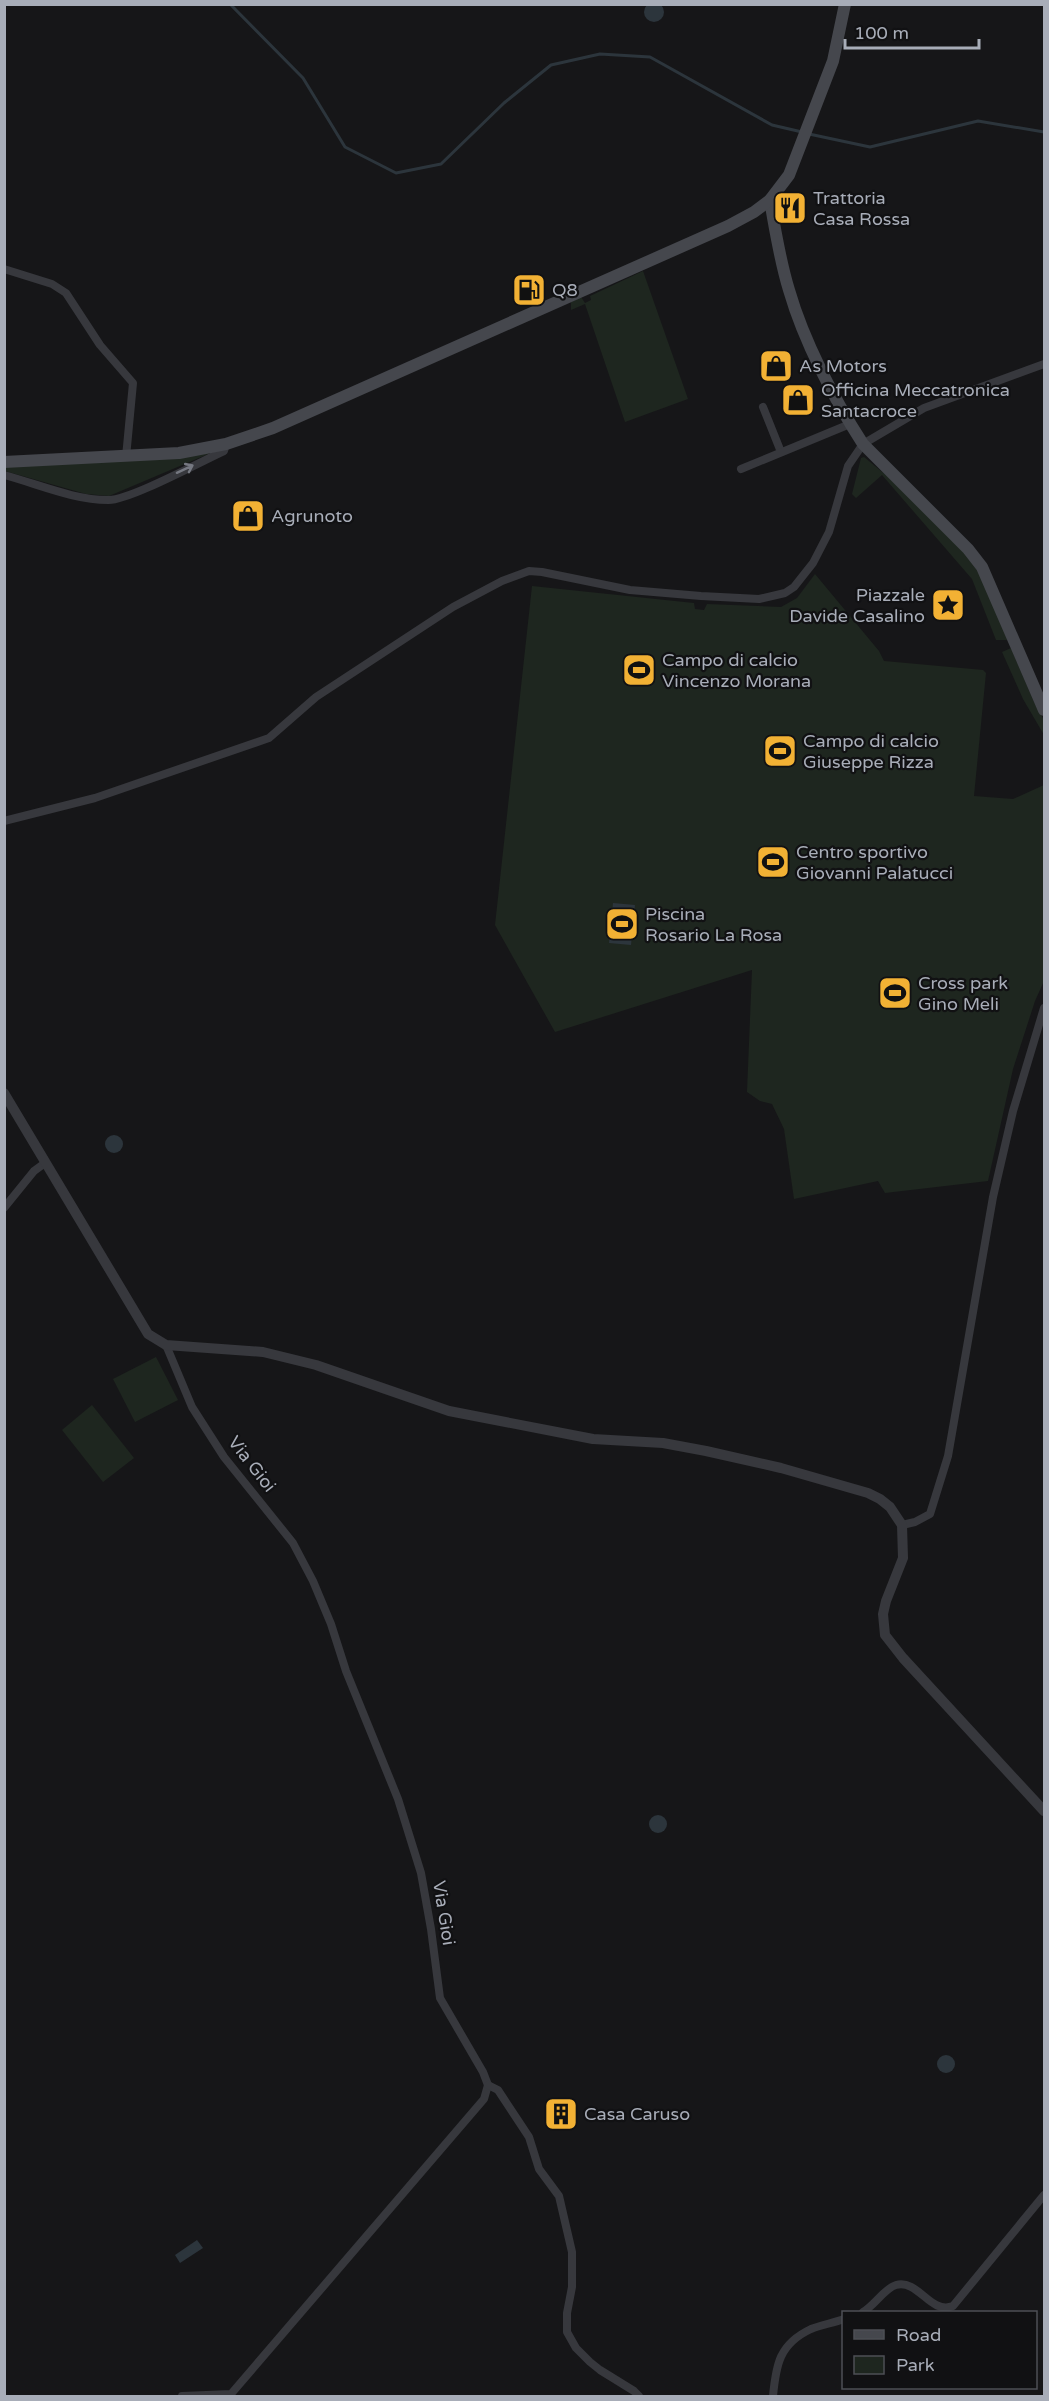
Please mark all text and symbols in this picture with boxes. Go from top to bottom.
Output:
scale bar [845,12,978,50]
text: 100 m [854,22,909,44]
place label: Trattoria Casa Rossa [813,187,910,230]
restaurant icon: Trattoria Casa Rossa [772,190,808,226]
fuel station icon: Q8 [511,272,547,308]
place label: Q8 [552,279,578,301]
shop icon: As Motors [758,348,794,384]
place label: As Motors [799,355,887,377]
place label: Officina Meccatronica Santacroce [821,379,1010,422]
shop icon: Officina Meccatronica Santacroce [780,382,816,418]
one-way arrow [176,462,194,474]
shop icon: Agrunoto [230,498,266,534]
place label: Agrunoto [271,505,353,527]
place label: Piazzale Davide Casalino [789,584,925,627]
place icon: Piazzale Davide Casalino [930,587,966,623]
place label: Campo di calcio Vincenzo Morana [662,649,811,692]
sports icon: Campo di calcio Vincenzo Morana [621,652,657,688]
place label: Campo di calcio Giuseppe Rizza [803,730,939,773]
sports icon: Campo di calcio Giuseppe Rizza [762,733,798,769]
place label: Centro sportivo Giovanni Palatucci [796,841,953,884]
sports icon: Centro sportivo Giovanni Palatucci [755,844,791,880]
place label: Piscina Rosario La Rosa [645,903,782,946]
sports icon: Piscina Rosario La Rosa [604,906,640,942]
place label: Cross park Gino Meli [918,972,1008,1015]
sports icon: Cross park Gino Meli [877,975,913,1011]
street label: Via Gioi [223,1432,281,1496]
street label: Via Gioi [428,1879,460,1947]
building icon: Casa Caruso [543,2096,579,2132]
place label: Casa Caruso [584,2103,690,2125]
legend [842,2311,1037,2389]
text: Road [896,2324,941,2346]
text: Park [896,2354,935,2376]

